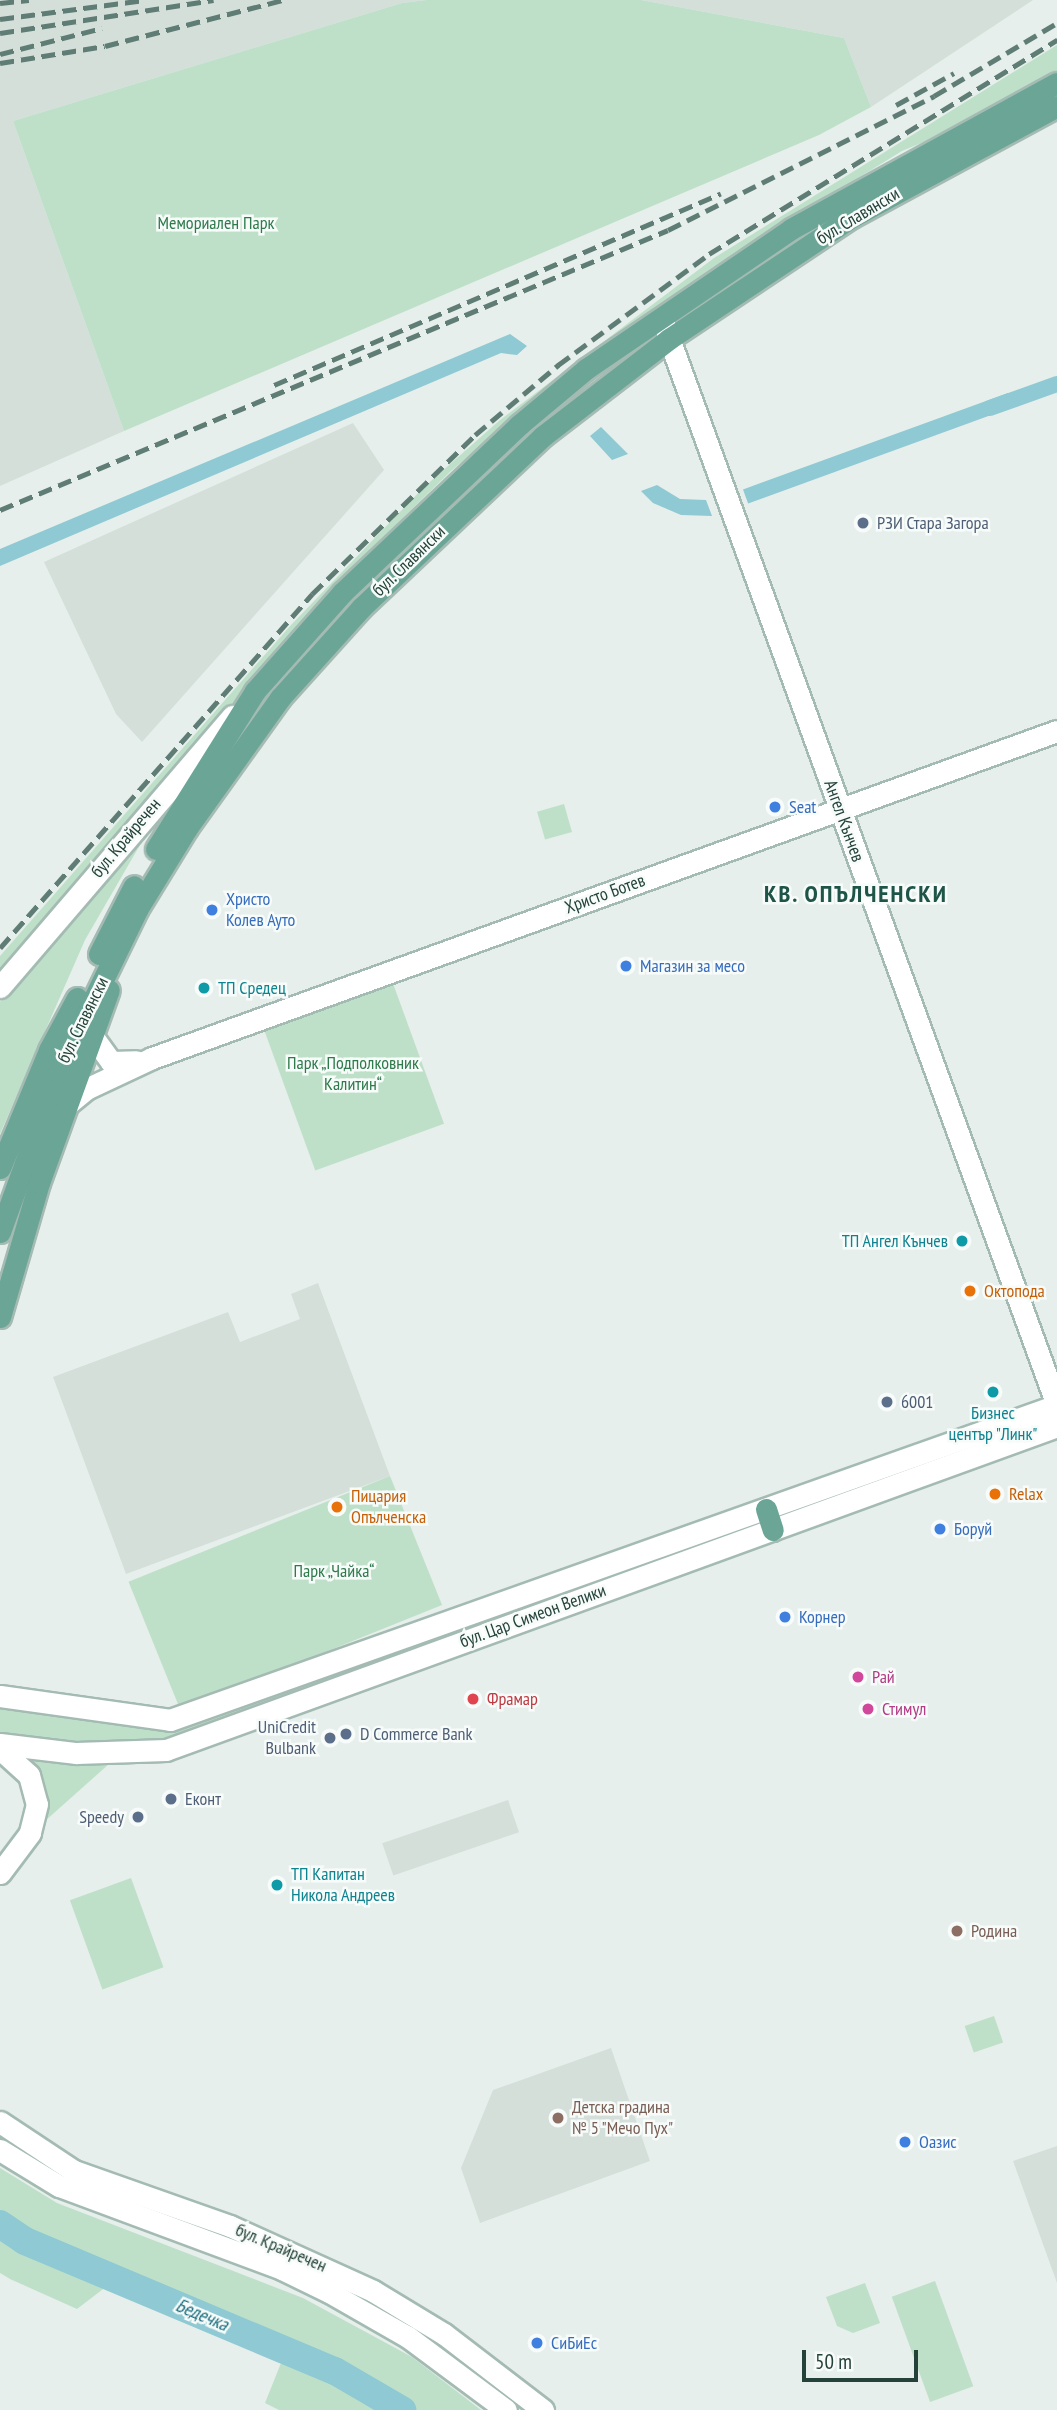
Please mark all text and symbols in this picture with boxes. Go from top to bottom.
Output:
street label: бул. Славянски [812,183,904,249]
park label: Мемориален Парк [158,212,274,234]
place label: РЗИ Стара Загора [877,512,989,534]
marker: РЗИ Стара Загора [855,515,871,531]
street label: бул. Славянски [368,521,450,601]
street label: Ангел Кънчев [819,777,869,865]
street label: бул. Крайречен [86,794,166,882]
place label: Seat [789,796,816,818]
marker: Seat [767,799,783,815]
street label: Христо Ботев [562,870,648,918]
district label: КВ. ОПЪЛЧЕНСКИ [765,880,947,908]
place label: Христо Колев Ауто [226,889,296,932]
marker: Христо Колев Ауто [204,902,220,918]
place label: Магазин за месо [640,955,745,977]
marker: Магазин за месо [618,958,634,974]
street label: бул. Славянски [53,973,113,1067]
place label: ТП Средец [218,977,286,999]
marker: ТП Средец [196,980,212,996]
park label: Парк „Подполковник Калитин“ [287,1053,419,1096]
place label: ТП Ангел Кънчев [841,1230,948,1252]
marker: ТП Ангел Кънчев [954,1233,970,1249]
place label: Октопода [984,1280,1045,1302]
marker: Октопода [962,1283,978,1299]
marker: Бизнес център "Линк" [985,1384,1001,1400]
place label: 6001 [901,1391,933,1413]
marker: 6001 [879,1394,895,1410]
place label: Бизнес център "Линк" [948,1403,1038,1446]
place label: Relax [1009,1483,1043,1505]
place label: Пицария Опълченска [351,1486,426,1528]
marker: Relax [987,1486,1003,1502]
marker: Пицария Опълченска [329,1499,345,1515]
place label: Боруй [954,1518,992,1540]
marker: Боруй [932,1521,948,1537]
park label: Парк „Чайка“ [293,1560,375,1582]
street label: бул. Цар Симеон Велики [456,1579,610,1653]
place label: Корнер [799,1606,846,1628]
marker: Корнер [777,1609,793,1625]
place label: Рай [872,1666,895,1688]
marker: Рай [850,1669,866,1685]
place label: Фрамар [487,1688,538,1710]
marker: Фрамар [465,1691,481,1707]
place label: Стимул [882,1698,926,1720]
marker: Стимул [860,1701,876,1717]
place label: UniCredit Bulbank [258,1717,316,1760]
place label: D Commerce Bank [360,1723,472,1745]
marker: D Commerce Bank [338,1726,354,1742]
marker: UniCredit Bulbank [322,1730,338,1746]
place label: Еконт [185,1788,221,1810]
marker: Еконт [163,1791,179,1807]
place label: Speedy [79,1806,124,1828]
marker: Speedy [130,1809,146,1825]
place label: ТП Капитан Никола Андреев [291,1864,396,1906]
marker: ТП Капитан Никола Андреев [269,1877,285,1893]
place label: Родина [971,1920,1017,1942]
marker: Родина [949,1923,965,1939]
place label: Детска градина № 5 "Мечо Пух" [572,2097,674,2140]
marker: Детска градина № 5 "Мечо Пух" [550,2110,566,2126]
place label: Оазис [919,2131,957,2153]
marker: Оазис [897,2134,913,2150]
street label: бул. Крайречен [232,2219,330,2277]
water label: Бедечка [172,2294,232,2336]
place label: СиБиЕс [551,2332,597,2354]
marker: СиБиЕс [529,2335,545,2351]
scale bar [805,2336,920,2380]
text: 50 m [815,2348,852,2375]

